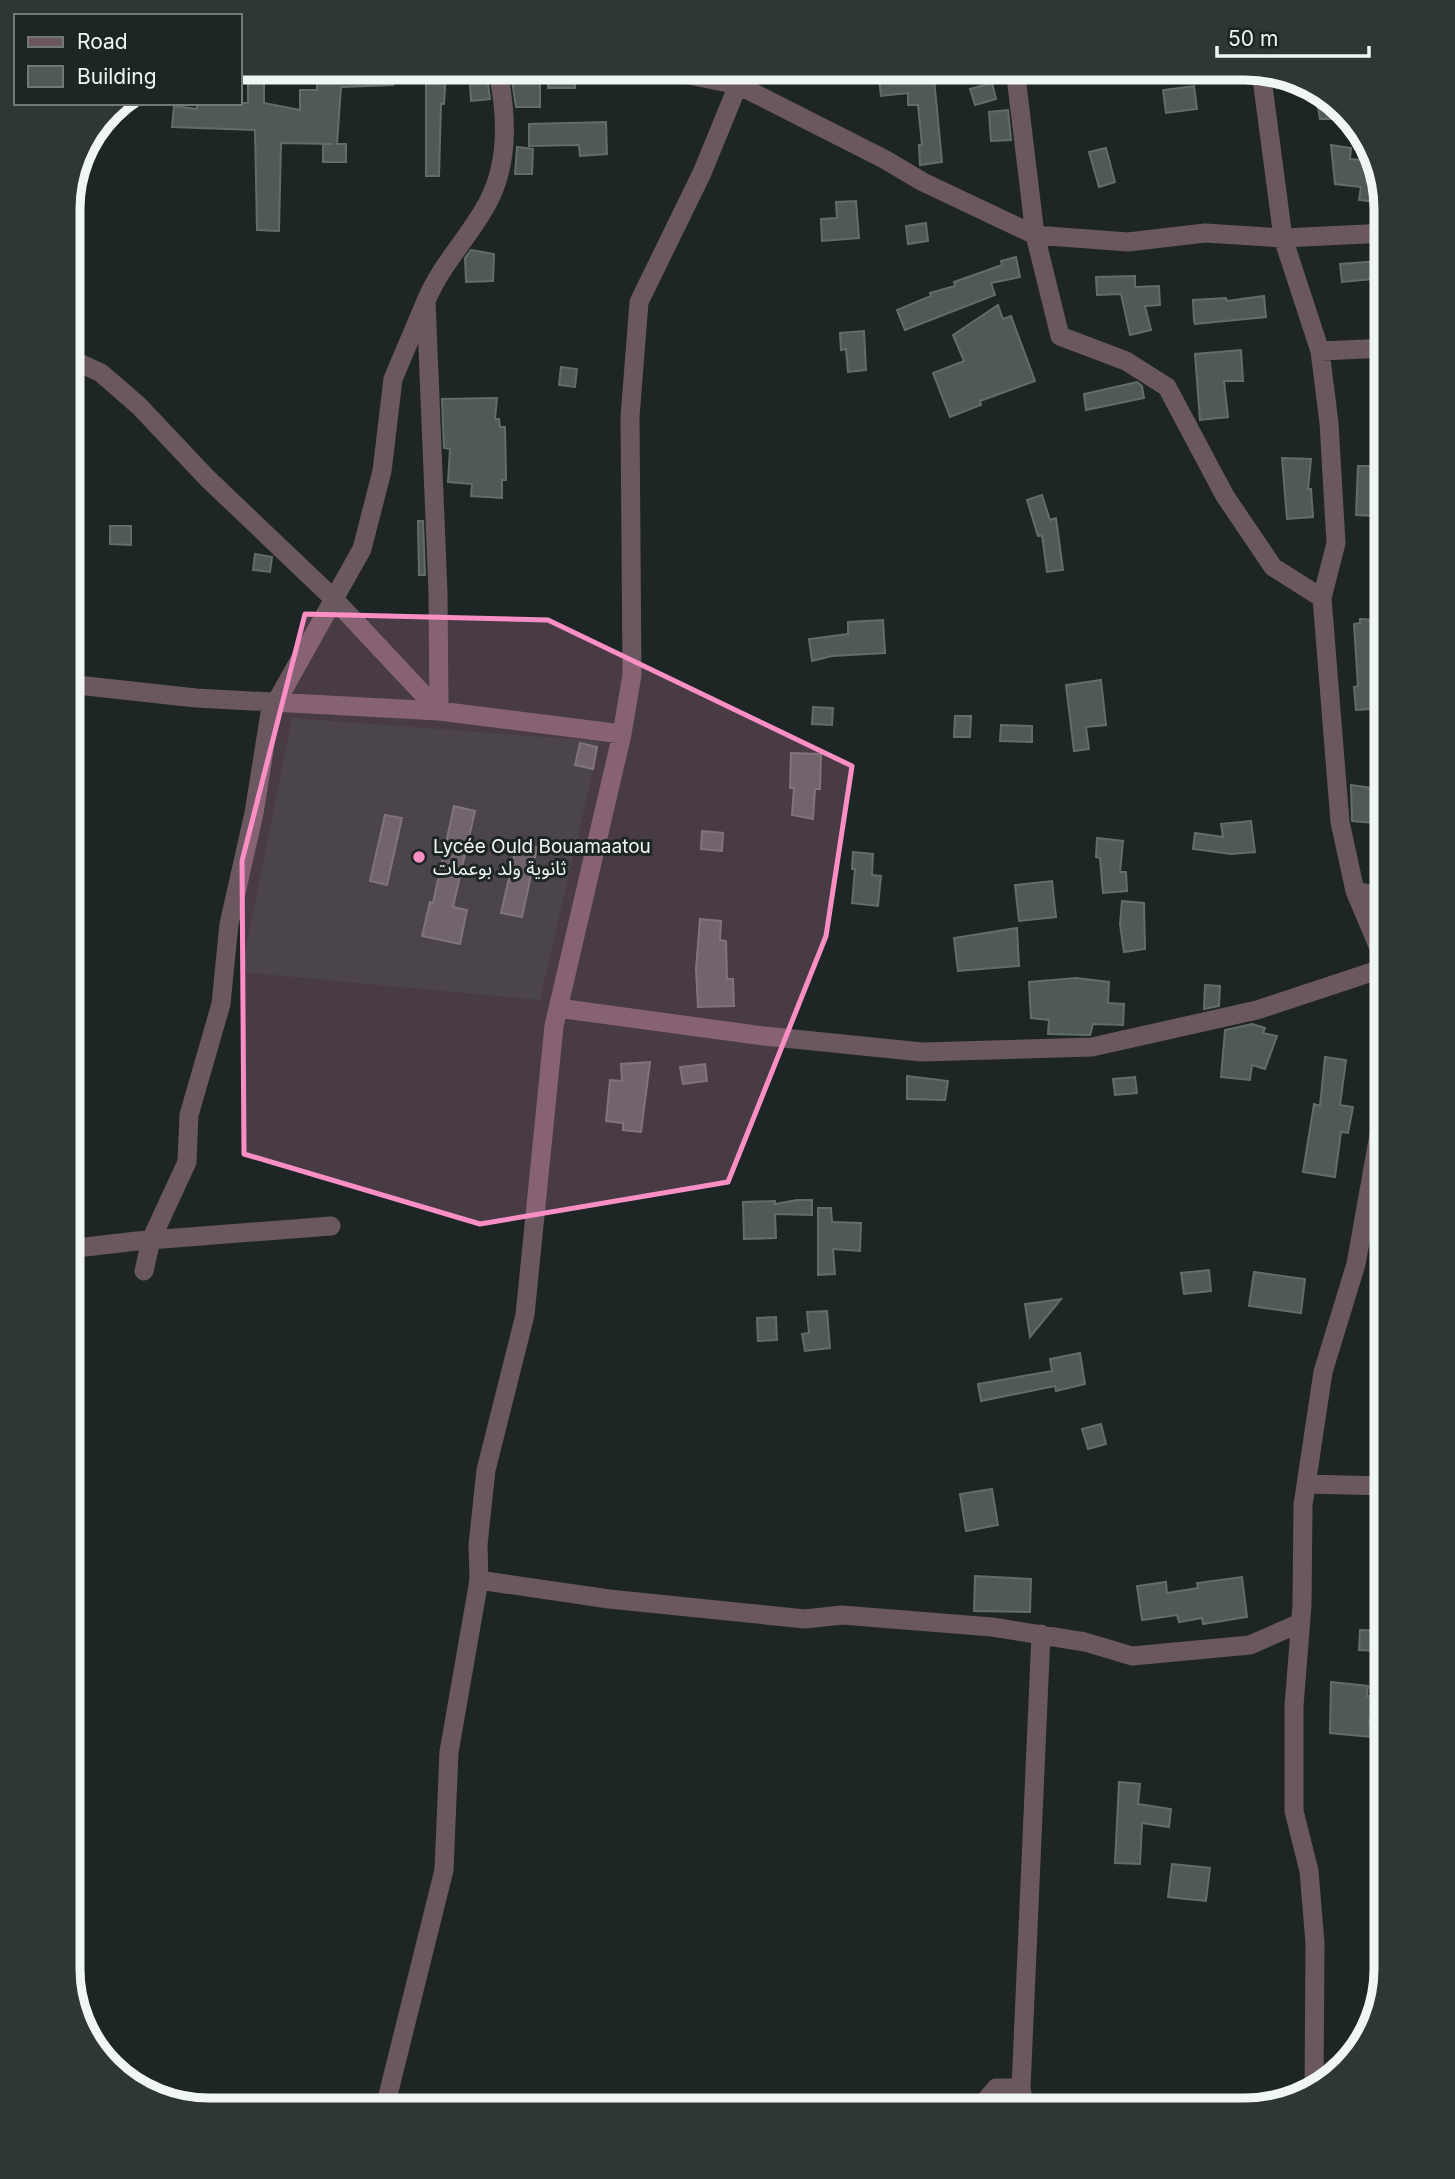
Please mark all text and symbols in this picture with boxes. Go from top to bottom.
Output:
legend [14,14,242,105]
scale bar [1217,14,1369,58]
text: 50 m [1228,26,1278,51]
text: Road [77,29,128,54]
text: Building [77,64,157,89]
place label: Lycée Ould Bouamaatou ثانوية ولد بوعمات [433,835,651,880]
marker: Lycée Ould Bouamaatou ثانوية ولد بوعمات [411,849,427,865]

